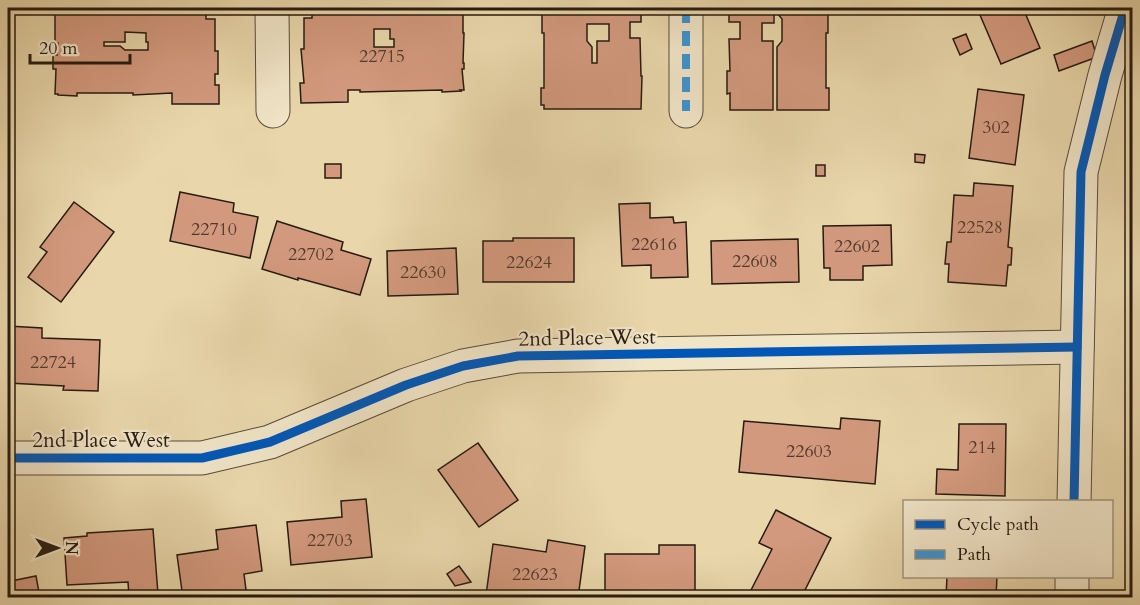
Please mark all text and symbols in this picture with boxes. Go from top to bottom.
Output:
scale bar [30,27,130,65]
text: 20 m [39,36,78,61]
house number: 22715 [359,44,405,69]
house number: 302 [982,115,1010,140]
house number: 22528 [957,215,1003,240]
house number: 22710 [191,217,237,242]
house number: 22616 [631,232,677,257]
house number: 22602 [834,234,880,259]
house number: 22702 [288,242,334,267]
house number: 22608 [732,249,778,274]
house number: 22624 [506,250,552,275]
house number: 22630 [400,260,446,285]
street label: 2nd Place West [518,322,656,354]
house number: 22724 [30,350,76,375]
street label: 2nd Place West [32,426,170,455]
house number: 214 [968,435,996,460]
house number: 22603 [786,439,832,464]
legend [903,500,1113,578]
text: Cycle path [957,512,1039,537]
north arrow [27,518,87,578]
house number: 22703 [307,528,353,553]
text: N [60,541,82,555]
text: Path [957,542,991,567]
house number: 22623 [512,562,558,587]

